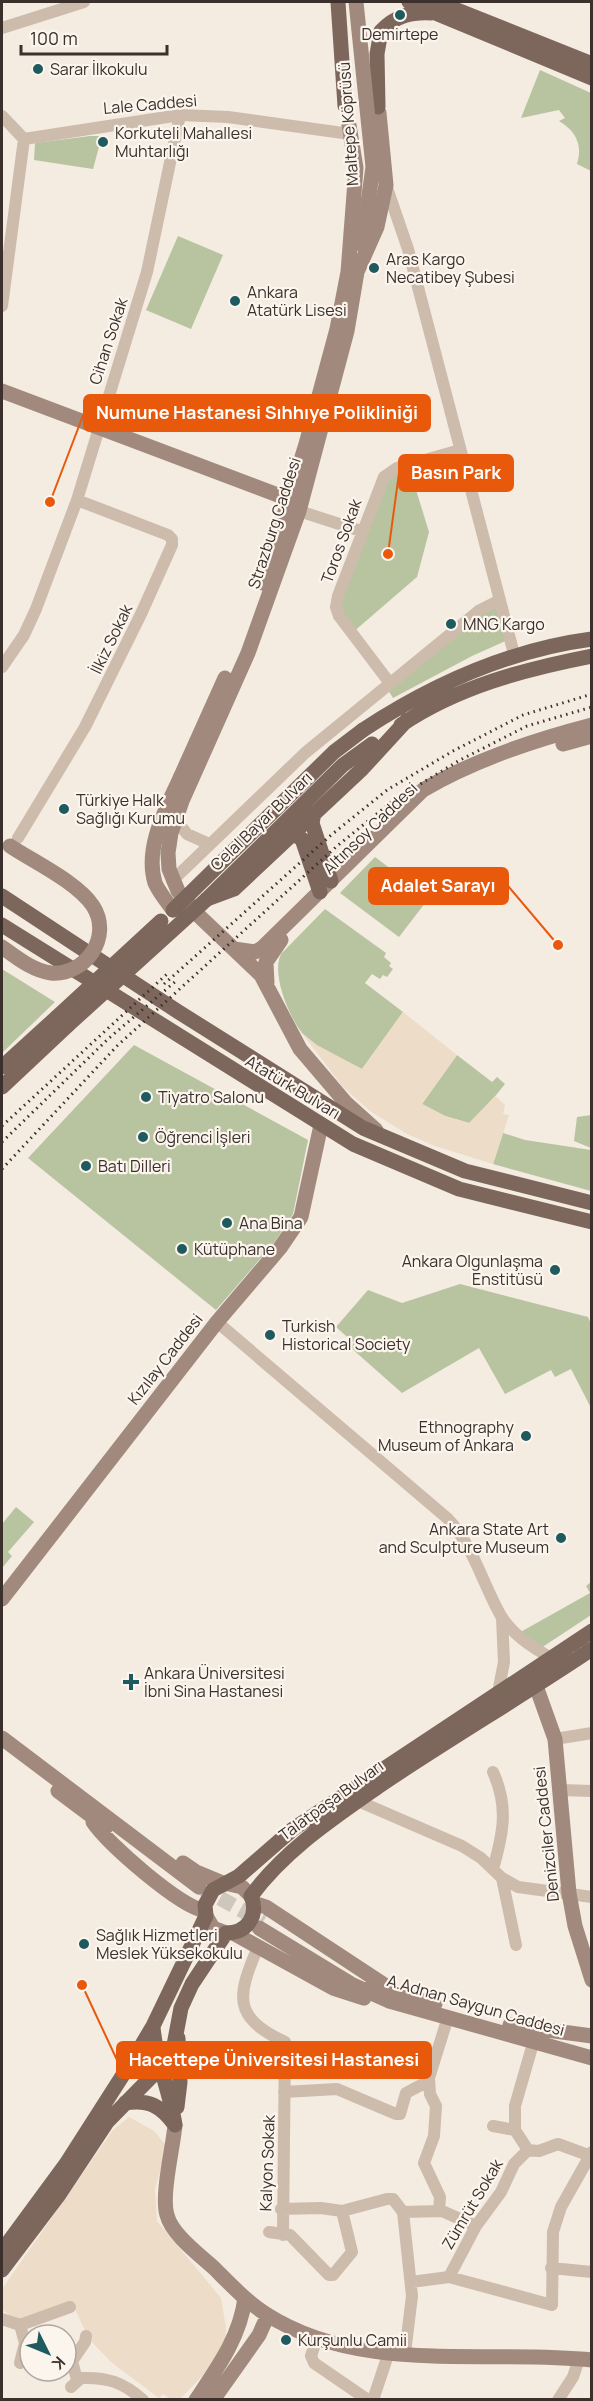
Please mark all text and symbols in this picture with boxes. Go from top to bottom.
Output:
marker: Demirtepe [393,8,407,22]
scale bar [21,18,166,56]
place label: Demirtepe [362,23,438,45]
text: 100 m [30,26,78,50]
place label: Sarar İlkokulu [50,58,147,80]
street label: Maltepe Köprüsü [333,61,363,187]
marker: Sarar İlkokulu [31,62,45,76]
street label: Lale Caddesi [102,89,198,119]
place label: Korkuteli Mahallesi Muhtarlığı [115,122,252,162]
marker: Korkuteli Mahallesi Muhtarlığı [96,135,110,149]
place label: Aras Kargo Necatibey Şubesi [386,248,515,288]
marker: Aras Kargo Necatibey Şubesi [367,261,381,275]
place label: Ankara Atatürk Lisesi [247,281,347,321]
street label: Cihan Sokak [84,294,133,387]
marker: Ankara Atatürk Lisesi [228,294,242,308]
callout: Numune Hastanesi Sıhhıye Polikliniği [84,395,430,431]
text: Numune Hastanesi Sıhhıye Polikliniği [96,400,418,424]
street label: Strazburg Caddesi [242,454,306,592]
callout: Basın Park [399,455,513,491]
text: Basın Park [411,460,502,484]
street label: Toros Sokak [316,495,367,586]
street label: İlkiz Sokak [85,600,138,677]
place label: MNG Kargo [463,613,545,635]
marker: MNG Kargo [444,617,458,631]
street label: Celal Bayar Bulvarı [205,767,317,875]
street label: Altınsoy Caddesi [318,777,422,879]
place label: Türkiye Halk Sağlığı Kurumu [76,789,185,829]
marker: Türkiye Halk Sağlığı Kurumu [57,802,71,816]
callout: Adalet Sarayı [369,868,508,904]
text: Adalet Sarayı [381,873,495,897]
street label: Atatürk Bulvarı [241,1050,345,1124]
place label: Tiyatro Salonu [158,1086,264,1108]
marker: Tiyatro Salonu [139,1090,153,1104]
place label: Öğrenci İşleri [155,1126,251,1148]
marker: Öğrenci İşleri [136,1130,150,1144]
place label: Batı Dilleri [98,1155,171,1177]
marker: Batı Dilleri [79,1159,93,1173]
place label: Ana Bina [239,1212,303,1234]
marker: Ana Bina [220,1216,234,1230]
place label: Kütüphane [194,1238,275,1260]
marker: Kütüphane [175,1242,189,1256]
place label: Ankara Olgunlaşma Enstitüsü [402,1250,543,1290]
marker: Ankara Olgunlaşma Enstitüsü [548,1263,562,1277]
street label: Kızılay Caddesi [122,1309,208,1409]
place label: Turkish Historical Society [282,1315,411,1355]
marker: Turkish Historical Society [263,1328,277,1342]
place label: Ethnography Museum of Ankara [378,1416,515,1456]
marker: Ethnography Museum of Ankara [519,1429,533,1443]
place label: Ankara State Art and Sculpture Museum [379,1518,549,1558]
marker: Ankara State Art and Sculpture Museum [554,1531,568,1545]
place label: Ankara Üniversitesi İbni Sina Hastanesi [144,1662,285,1702]
marker: Ankara Üniversitesi İbni Sina Hastanesi [122,1673,140,1691]
street label: Talatpaşa Bulvarı [274,1755,388,1845]
street label: Denizciler Caddesi [528,1765,564,1903]
place label: Sağlık Hizmetleri Meslek Yüksekokulu [96,1924,243,1964]
marker: Sağlık Hizmetleri Meslek Yüksekokulu [77,1937,91,1951]
street label: A.Adnan Saygun Caddesi [385,1969,567,2041]
callout: Hacettepe Üniversitesi Hastanesi [117,2042,431,2078]
text: Hacettepe Üniversitesi Hastanesi [129,2047,419,2071]
street label: Kalyon Sokak [254,2113,280,2212]
street label: Zümrüt Sokak [436,2154,508,2253]
north arrow [18,2323,78,2383]
place label: Kurşunlu Camii [298,2329,407,2351]
marker: Kurşunlu Camii [279,2333,293,2347]
text: K [47,2352,71,2375]

